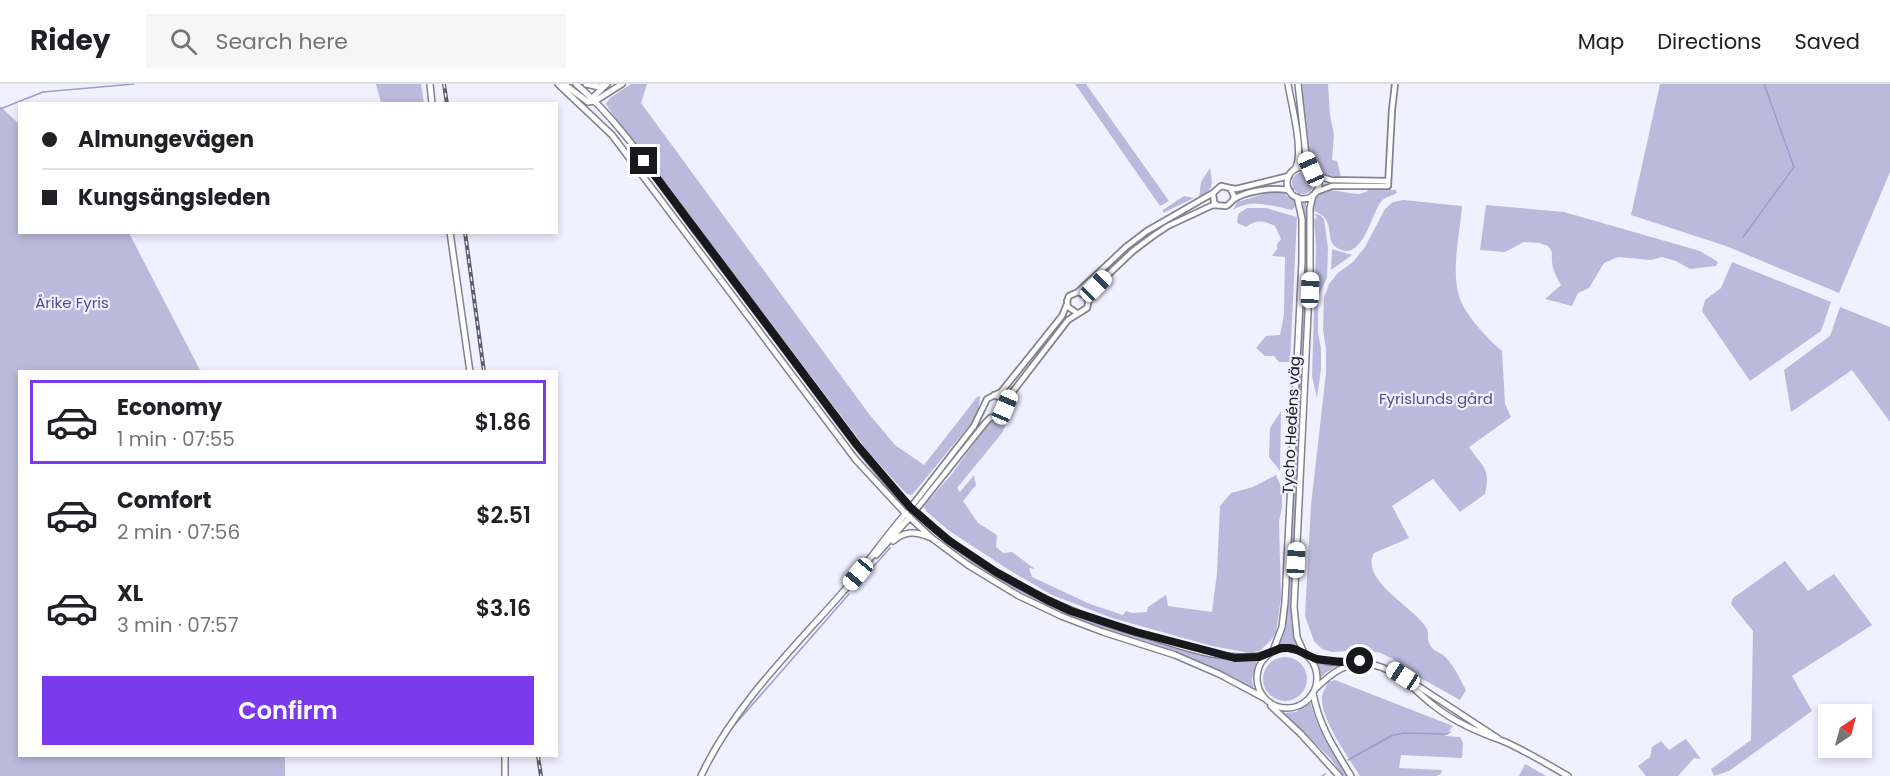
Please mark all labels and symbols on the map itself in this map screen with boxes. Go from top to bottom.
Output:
route end [630,147,657,174]
car [1295,149,1327,189]
car [1077,267,1115,305]
car [1300,272,1320,308]
park label: Årike Fyris [35,292,109,313]
street label: Tycho Hedéns väg [1277,355,1305,495]
car [990,387,1020,427]
park label: Fyrislunds gård [1379,388,1493,409]
car [1286,542,1306,578]
car [840,554,876,594]
route start [1346,647,1373,674]
car [1383,659,1423,693]
north arrow [1818,704,1872,758]

